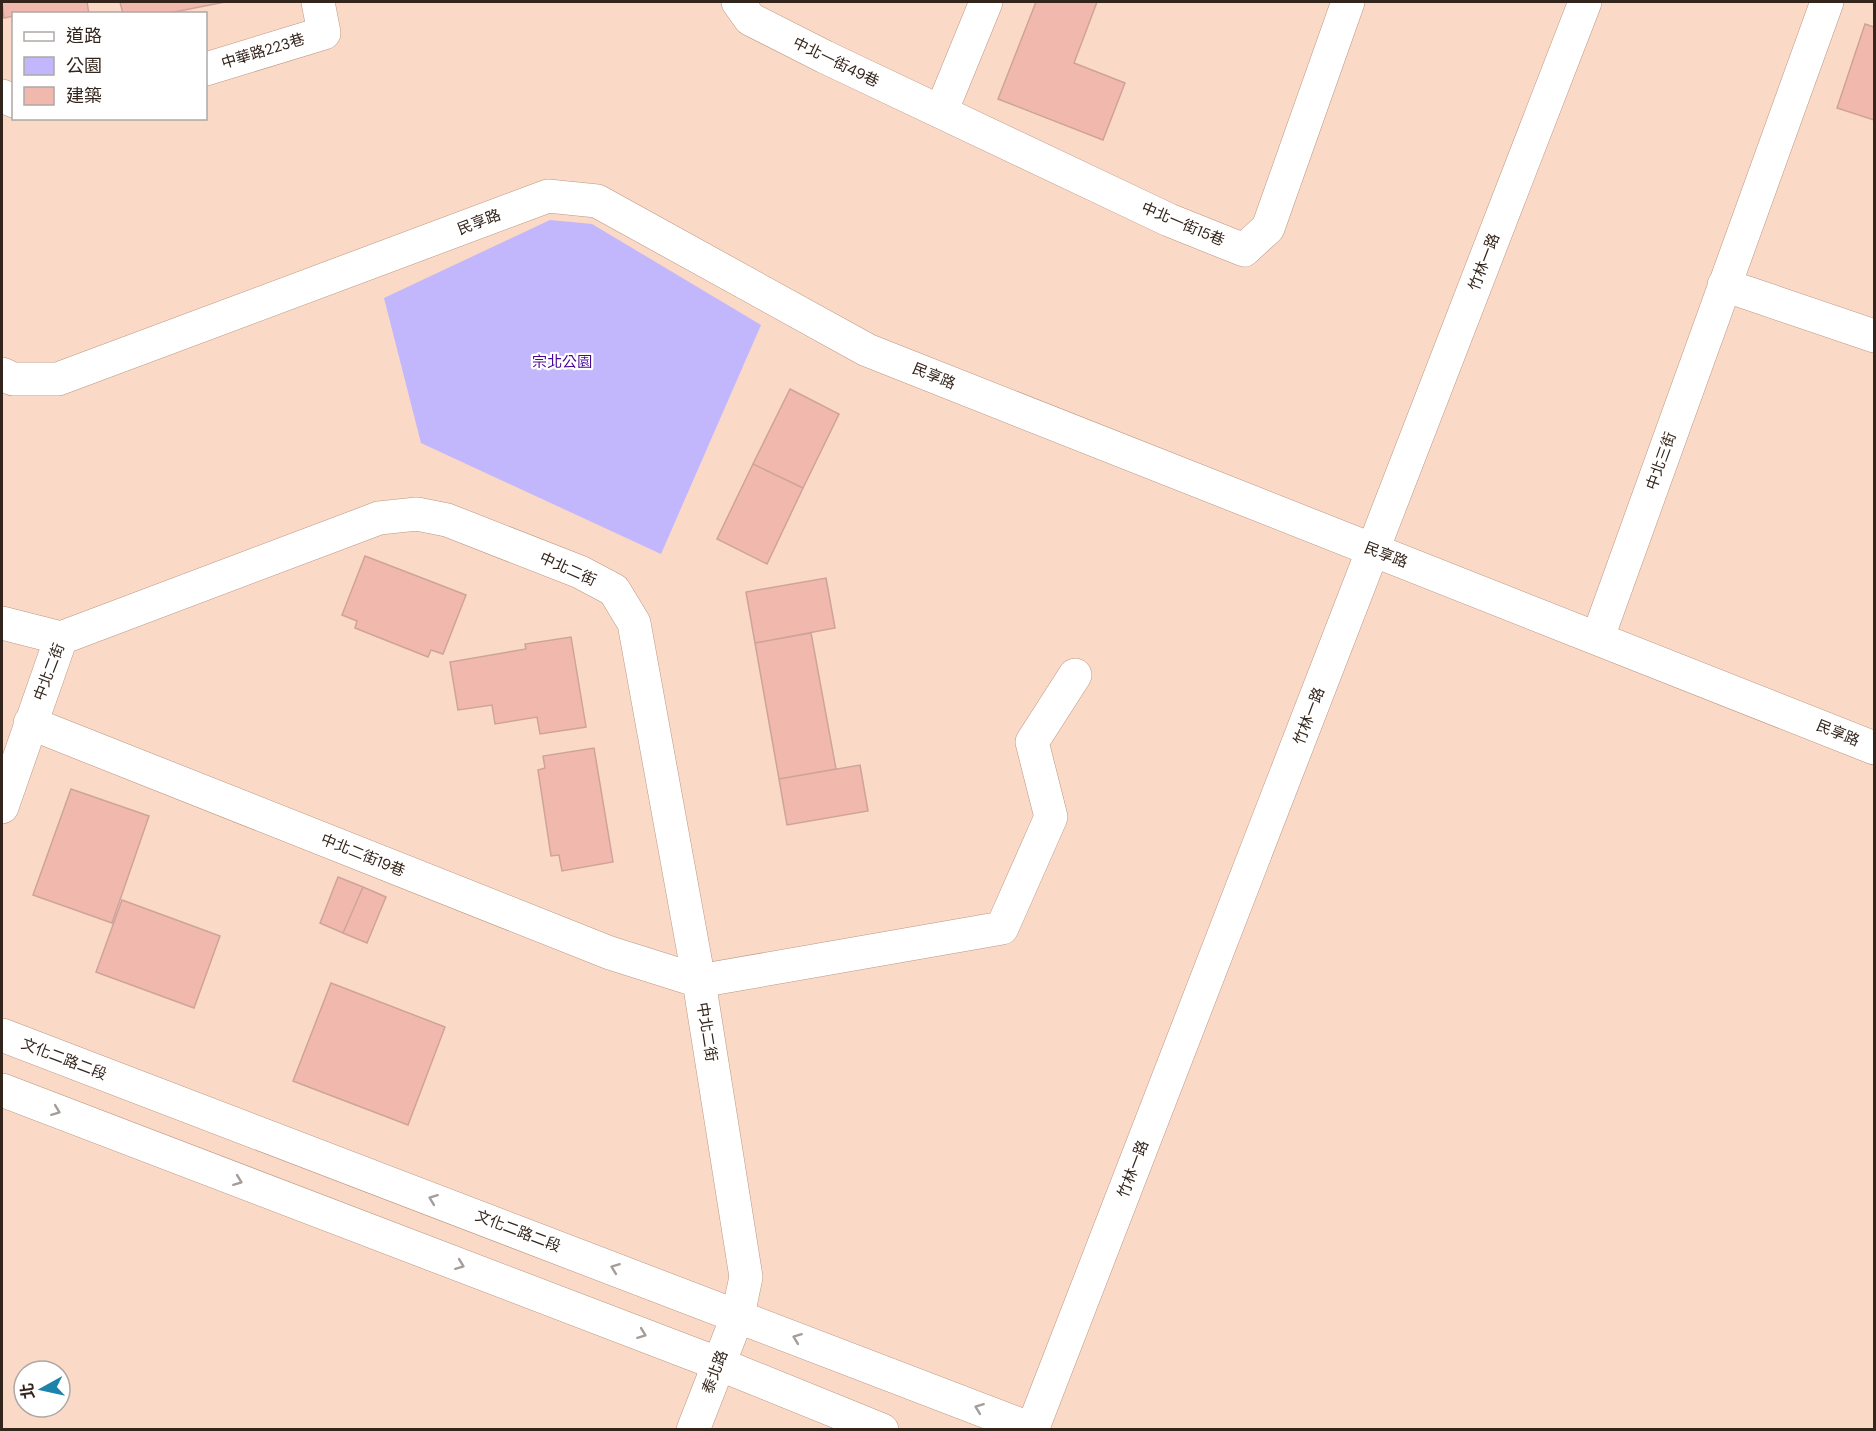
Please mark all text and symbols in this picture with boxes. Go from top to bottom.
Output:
legend [12,12,207,120]
text: 道路 [66,24,102,48]
street label: 中華路223巷 [219,29,307,73]
street label: 中北一街49巷 [790,33,882,91]
text: 公園 [66,54,102,78]
text: 建築 [66,84,102,108]
street label: 中北一街15巷 [1138,197,1228,251]
street label: 民享路 [454,205,504,239]
street label: 竹林一路 [1464,230,1504,294]
park label: 宗北公園 [532,352,592,372]
street label: 民享路 [909,358,959,394]
street label: 中北三街 [1641,429,1681,493]
street label: 民享路 [1361,538,1411,572]
street label: 中北二街 [537,548,599,590]
street label: 中北二街 [29,640,69,704]
street label: 竹林一路 [1289,684,1329,748]
street label: 民享路 [1813,715,1863,751]
street label: 中北二街19巷 [318,829,408,881]
street label: 中北二街 [692,1001,722,1063]
street label: 文化二路二段 [18,1034,110,1084]
one-way arrow [50,1104,61,1116]
street label: 竹林一路 [1113,1137,1153,1201]
one-way arrow [233,1173,243,1186]
one-way arrow [428,1194,439,1206]
street label: 文化二路二段 [472,1206,564,1256]
one-way arrow [454,1258,465,1270]
one-way arrow [611,1263,621,1276]
one-way arrow [636,1327,647,1340]
one-way arrow [793,1333,804,1345]
street label: 泰北路 [698,1347,732,1397]
north arrow [12,1359,72,1419]
text: 北 [16,1382,39,1400]
one-way arrow [975,1403,985,1416]

